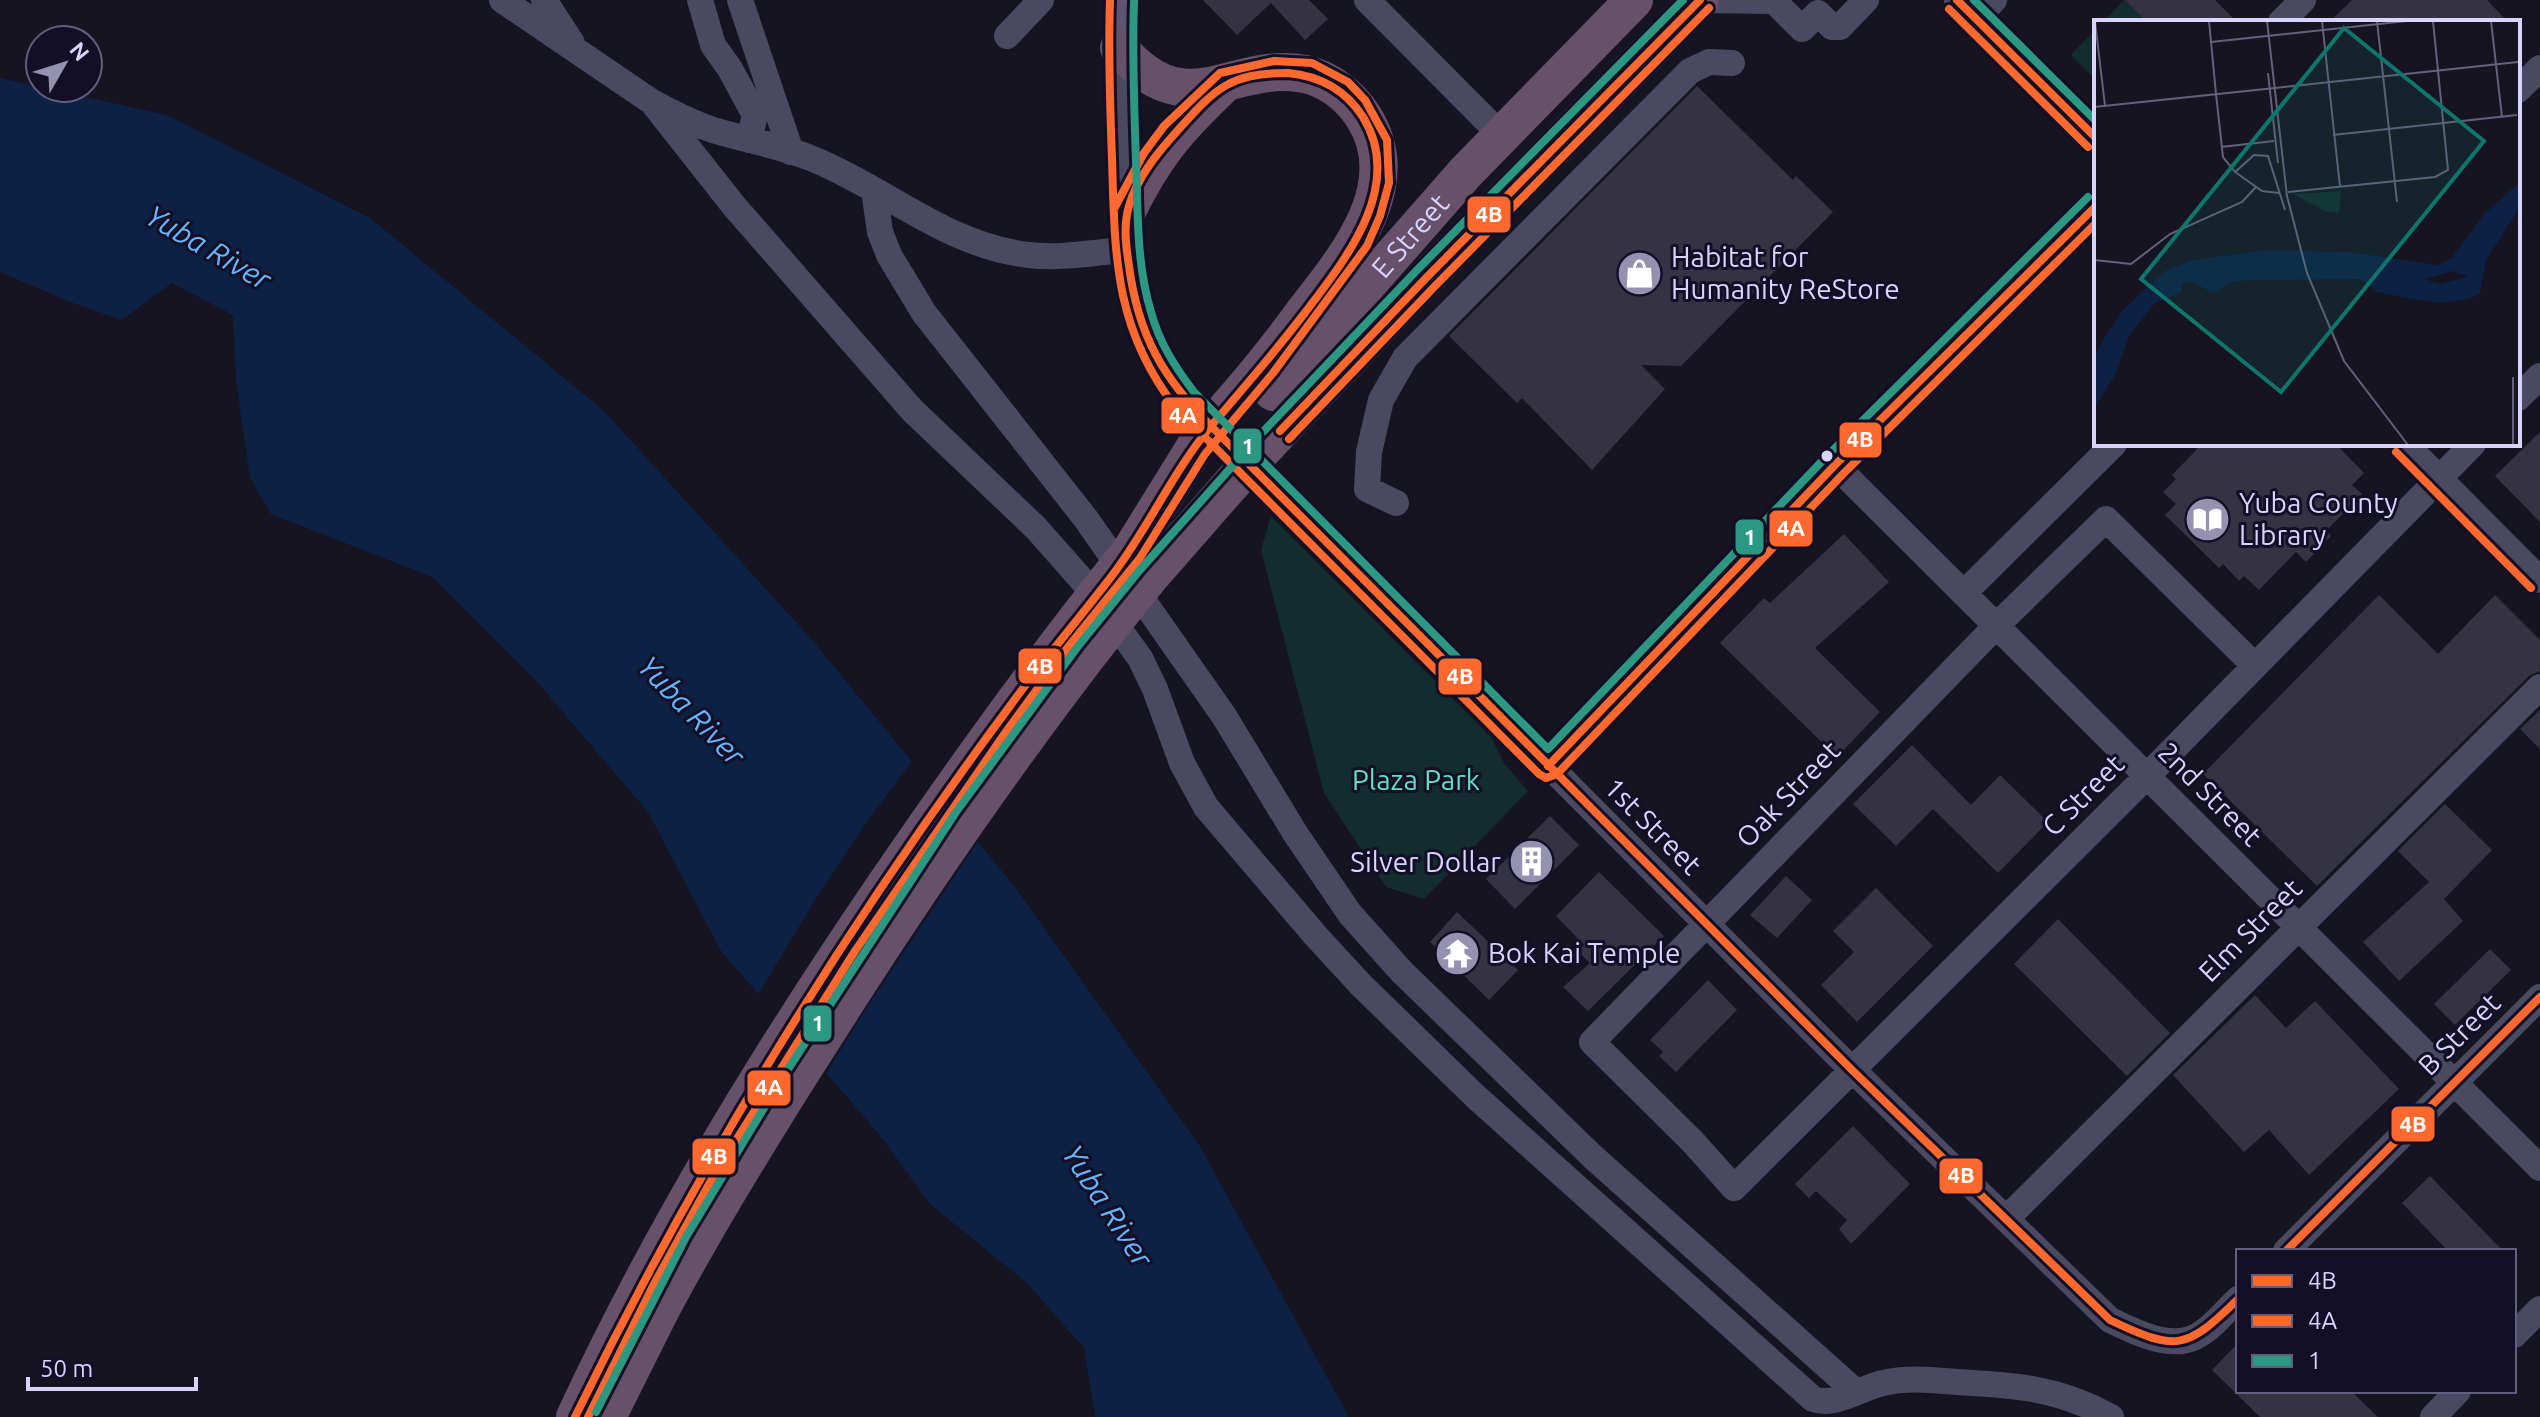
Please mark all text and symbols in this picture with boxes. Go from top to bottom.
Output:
inset map [2094,20,2520,446]
north arrow [24,24,104,104]
text: N [65,37,95,65]
street label: E Street [1365,187,1455,283]
line badge: 4B [1466,195,1512,234]
water label: Yuba River [140,198,278,297]
text: 4B [1476,201,1503,226]
place label: Habitat for Humanity ReStore [1671,241,1900,304]
shop icon: Habitat for Humanity ReStore [1616,249,1664,297]
line badge: 4A [1160,396,1206,435]
text: 4A [1169,402,1197,427]
line badge: 4B [1838,421,1883,459]
text: 4B [1847,426,1874,451]
line badge: 1 [1232,427,1263,465]
text: 1 [1242,433,1254,458]
unlabelled marker [1819,448,1835,464]
place label: Yuba County Library [2239,487,2398,550]
library icon: Yuba County Library [2184,495,2232,543]
line badge: 4A [1768,509,1814,548]
text: 4A [1777,515,1805,540]
line badge: 1 [1734,518,1765,556]
text: 1 [1744,524,1756,549]
line badge: 4B [1017,647,1063,685]
water label: Yuba River [631,649,753,773]
text: 4B [1027,653,1054,678]
line badge: 4B [1437,657,1483,696]
text: 4B [1447,663,1474,688]
street label: Oak Street [1730,734,1846,853]
street label: 2nd Street [2152,736,2268,852]
street label: C Street [2036,748,2130,842]
park label: Plaza Park [1352,764,1480,795]
street label: 1st Street [1599,771,1708,880]
building icon: Silver Dollar [1508,838,1556,886]
place label: Silver Dollar [1350,846,1501,877]
street label: Elm Street [2192,872,2307,987]
temple icon: Bok Kai Temple [1433,929,1481,977]
place label: Bok Kai Temple [1488,937,1680,968]
street label: B Street [2411,986,2506,1081]
line badge: 1 [802,1004,833,1043]
text: 1 [812,1010,824,1035]
line badge: 4A [746,1069,792,1107]
text: 4A [755,1074,783,1099]
line badge: 4B [2390,1105,2436,1143]
text: 4B [2400,1111,2427,1136]
line badge: 4B [691,1137,737,1176]
water label: Yuba River [1056,1138,1161,1274]
text: 4B [701,1143,728,1168]
line badge: 4B [1938,1157,1984,1195]
text: 4B [1948,1162,1975,1187]
legend [2236,1249,2516,1393]
text: 4B [2308,1267,2337,1294]
text: 4A [2308,1307,2338,1334]
scale bar [28,1341,196,1391]
text: 1 [2308,1347,2322,1374]
text: 50 m [40,1355,93,1382]

